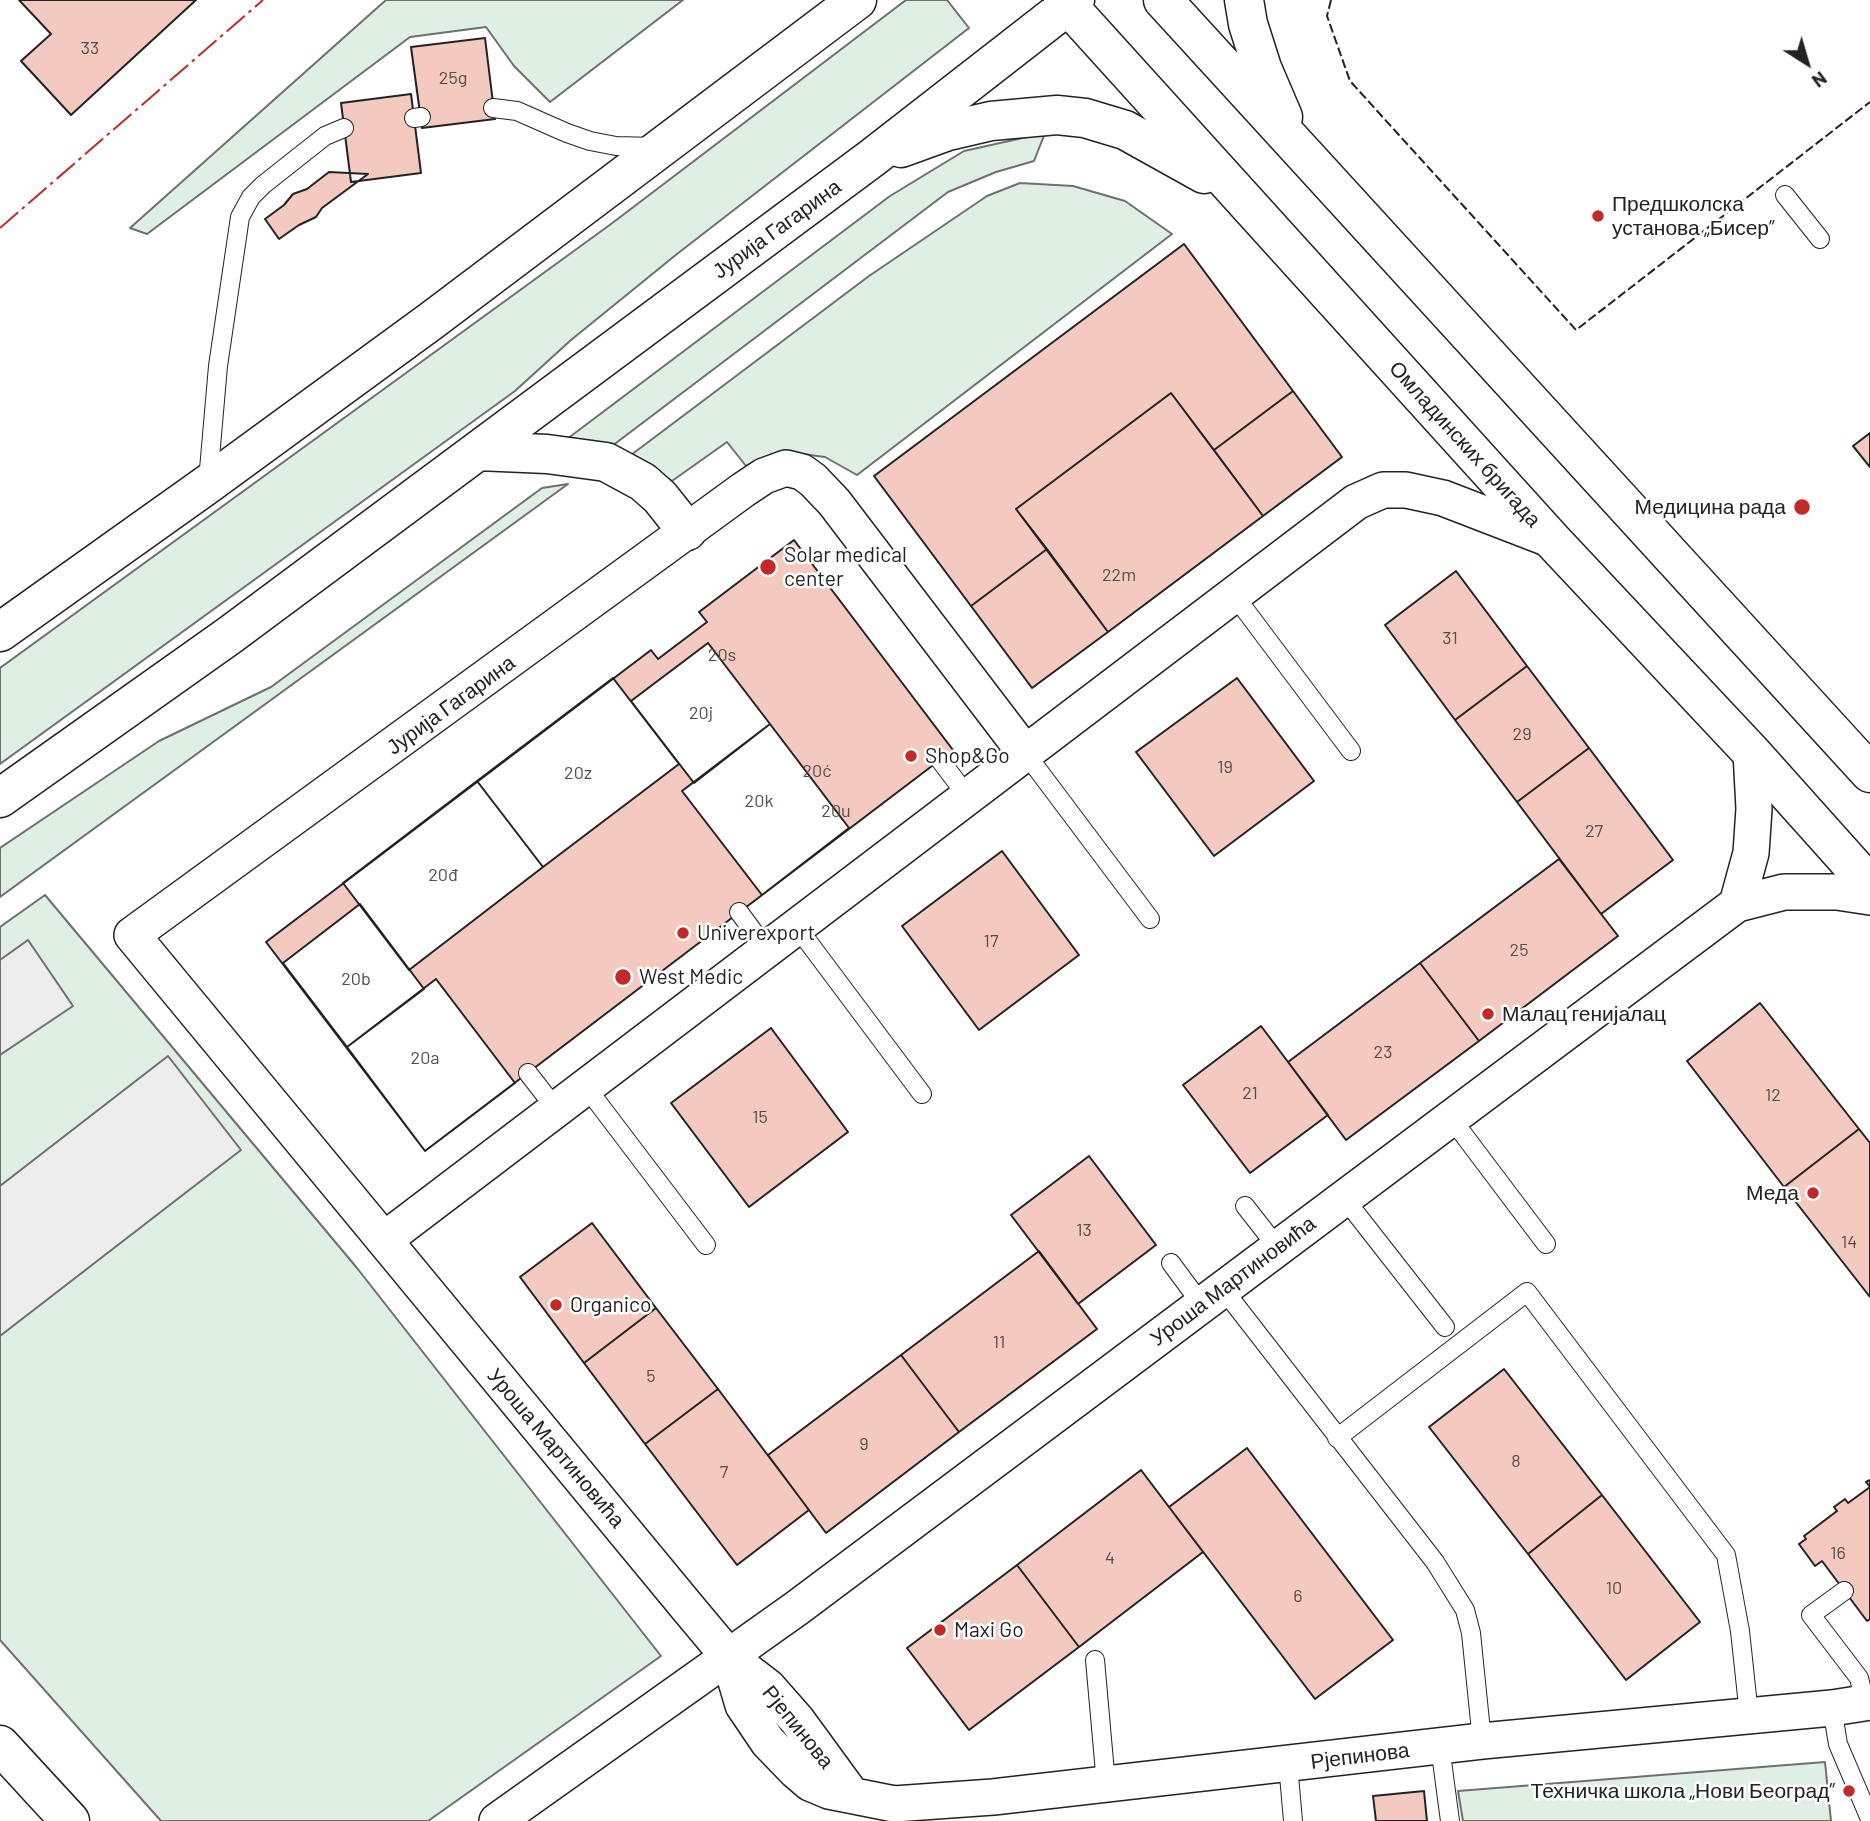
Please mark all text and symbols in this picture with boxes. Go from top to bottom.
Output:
north arrow [1772,28,1842,98]
house number: 33 [81,37,99,59]
house number: 25g [439,67,467,89]
text: N [1808,67,1832,93]
street label: Јурија Гагарина [708,174,846,284]
place label: Предшколска установа „Бисер” [1612,191,1775,241]
marker: Предшколска установа „Бисер” [1590,208,1606,224]
street label: Омладинских бригада [1384,356,1546,532]
place label: Медицина рада [1635,494,1786,520]
marker: Медицина рада [1792,497,1812,517]
place label: Solar medical center [784,542,907,592]
marker: Solar medical center [758,557,778,577]
house number: 22m [1102,564,1136,586]
house number: 31 [1442,627,1458,649]
house number: 20s [708,644,736,666]
street label: Јурија Гагарина [382,650,520,760]
house number: 20j [689,702,713,724]
house number: 29 [1512,723,1532,745]
place label: Shop&Go [925,743,1010,769]
marker: Shop&Go [903,748,919,764]
house number: 19 [1217,756,1233,778]
house number: 20ć [802,760,832,782]
house number: 20z [564,762,592,784]
house number: 20k [745,790,773,812]
house number: 20u [821,800,851,822]
house number: 27 [1585,820,1603,842]
house number: 20đ [428,864,458,886]
place label: Univerexport [697,920,815,946]
marker: Univerexport [675,925,691,941]
house number: 17 [984,930,998,952]
house number: 25 [1510,939,1528,961]
place label: West Medic [639,964,743,990]
marker: West Medic [613,967,633,987]
house number: 20b [341,968,371,990]
place label: Малац генијалац [1502,1001,1666,1027]
marker: Малац генијалац [1480,1006,1496,1022]
house number: 23 [1374,1041,1392,1063]
house number: 20a [410,1047,440,1069]
house number: 21 [1242,1082,1258,1104]
house number: 12 [1765,1084,1781,1106]
house number: 15 [752,1106,768,1128]
place label: Меда [1746,1180,1799,1206]
marker: Меда [1805,1185,1821,1201]
street label: Уроша Мартиновића [1146,1211,1320,1351]
house number: 13 [1076,1219,1092,1241]
house number: 14 [1841,1231,1857,1253]
place label: Organico [570,1292,651,1318]
marker: Organico [548,1297,564,1313]
house number: 11 [993,1331,1005,1353]
street label: Уроша Мартиновића [482,1363,630,1533]
house number: 5 [646,1365,656,1387]
house number: 9 [859,1433,869,1455]
house number: 8 [1511,1450,1521,1472]
house number: 7 [720,1461,728,1483]
house number: 16 [1830,1542,1846,1564]
house number: 4 [1105,1547,1115,1569]
house number: 10 [1606,1577,1622,1599]
house number: 6 [1293,1585,1303,1607]
place label: Maxi Go [954,1617,1024,1643]
marker: Maxi Go [932,1622,948,1638]
street label: Рјепинова [757,1680,839,1774]
street label: Рјепинова [1309,1737,1411,1775]
place label: Техничка школа „Нови Београд” [1530,1778,1835,1804]
marker: Техничка школа „Нови Београд” [1841,1783,1857,1799]

